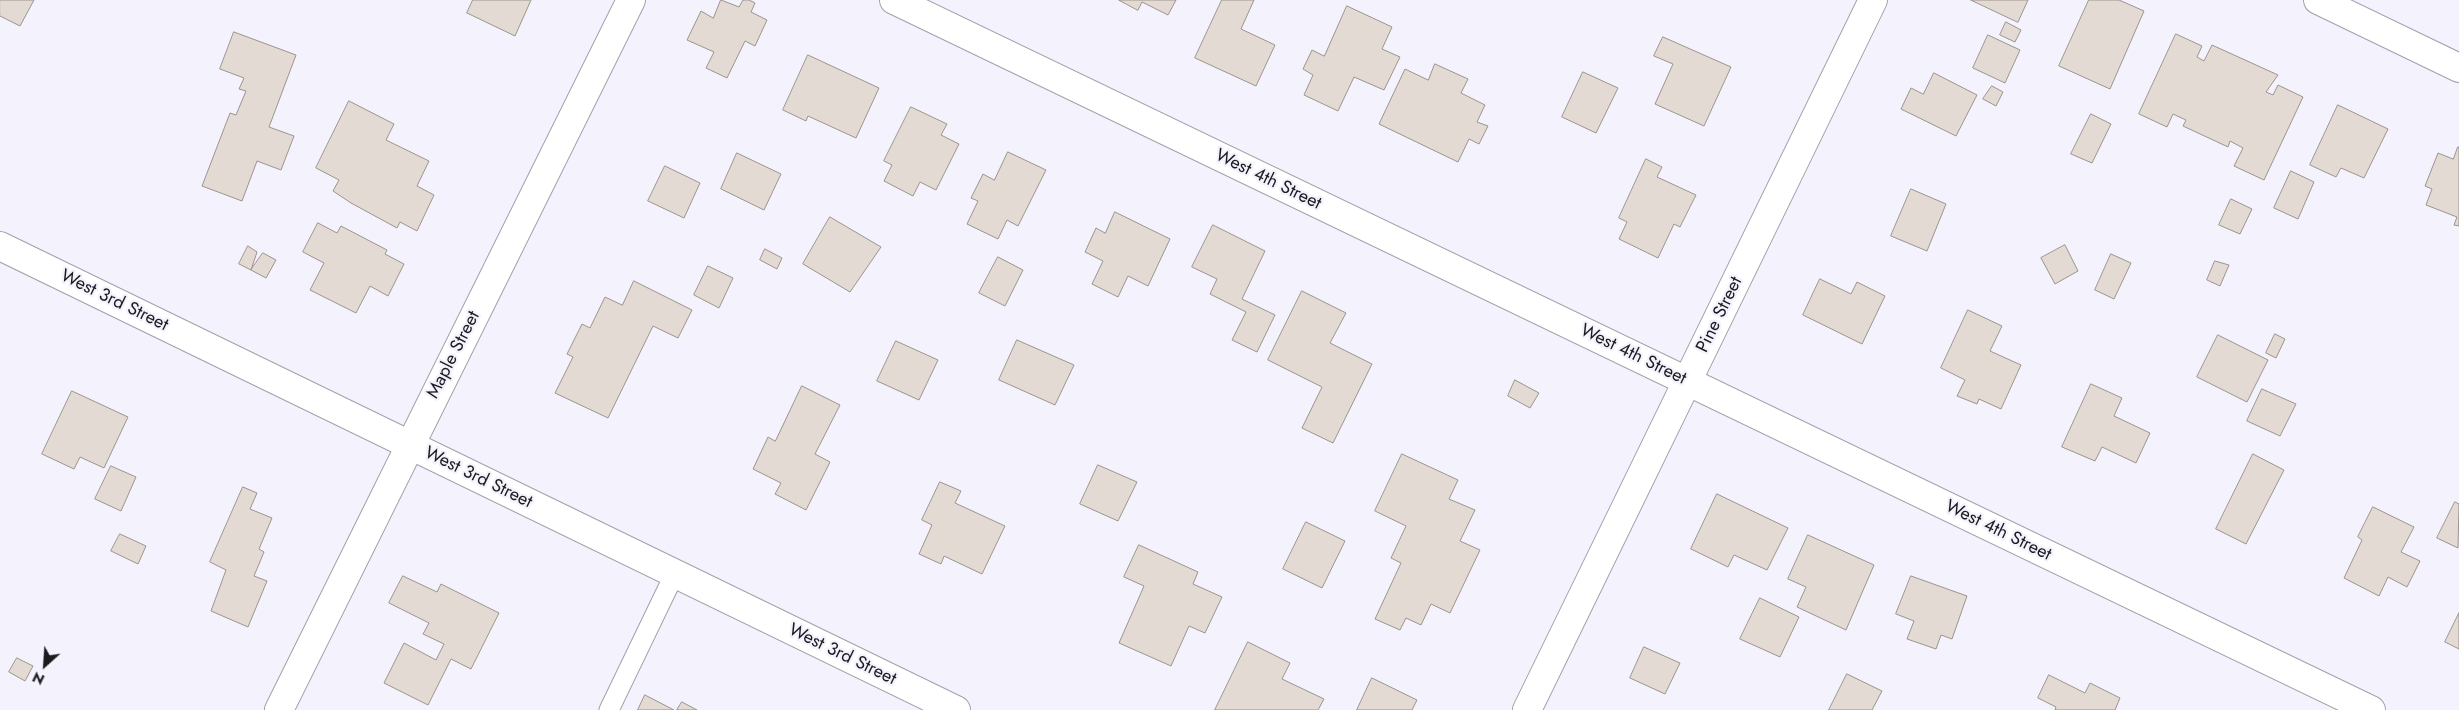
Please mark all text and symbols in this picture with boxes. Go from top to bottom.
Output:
street label: West 4th Street [1211,145,1325,215]
street label: West 3rd Street [57,266,171,336]
street label: Pine Street [1692,274,1748,356]
street label: Maple Street [423,308,485,402]
street label: West 4th Street [1576,320,1690,390]
street label: West 3rd Street [421,443,535,513]
street label: West 4th Street [1941,496,2055,566]
street label: West 3rd Street [785,620,899,690]
north arrow [20,640,70,690]
text: N [29,667,48,690]

